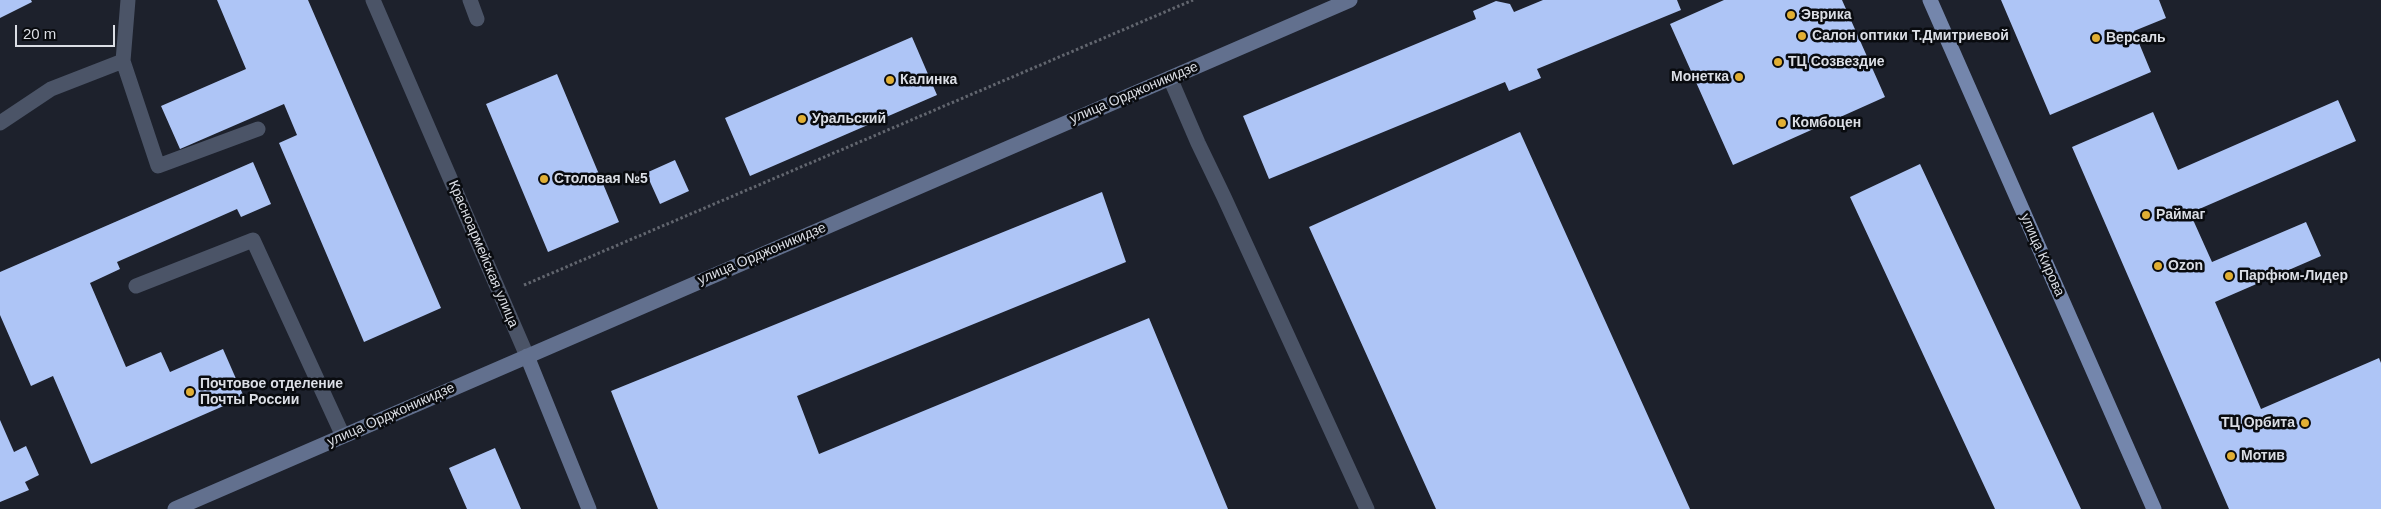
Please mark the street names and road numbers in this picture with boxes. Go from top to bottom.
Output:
street label: улица Орджоникидзе [1067,58,1201,128]
street label: Красноармейская улица [444,178,522,330]
street label: улица Кирова [2016,211,2068,299]
street label: улица Орджоникидзе [695,219,829,289]
street label: улица Орджоникидзе [325,379,457,451]

